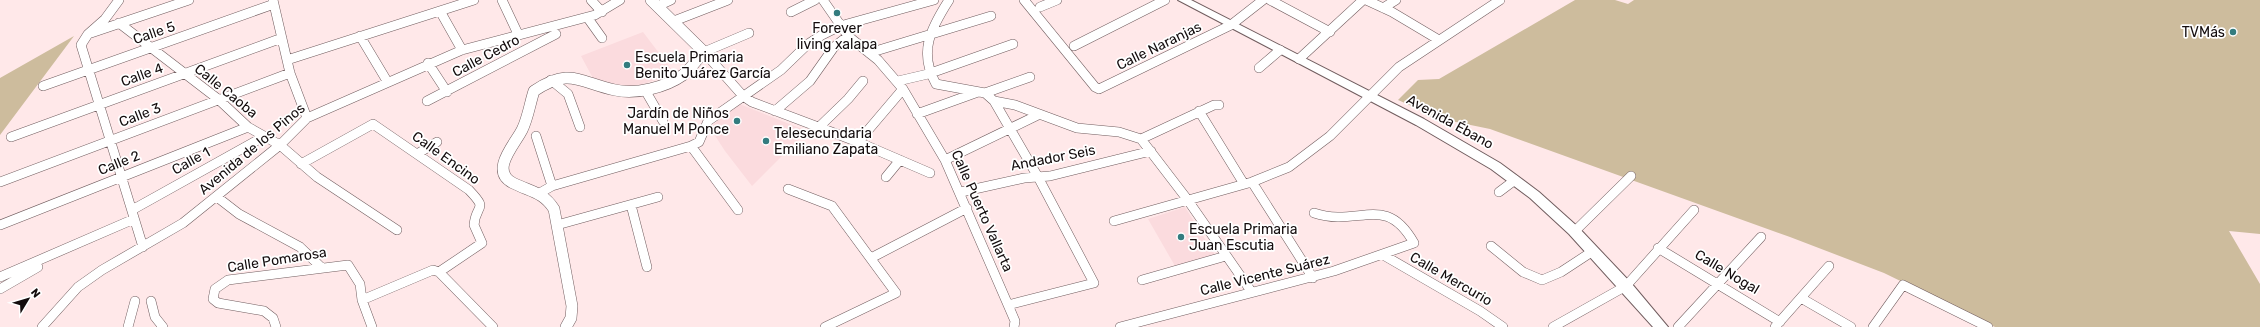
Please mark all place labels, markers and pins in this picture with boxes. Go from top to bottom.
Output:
marker: Forever living xalapa [832,8,842,18]
place label: Forever living xalapa [797,20,877,53]
place label: TVMás [2182,24,2225,41]
marker: TVMás [2228,27,2238,37]
place label: Escuela Primaria Benito Juárez García [635,49,771,82]
marker: Escuela Primaria Benito Juárez García [622,60,632,70]
place label: Jardín de Niños Manuel M Ponce [623,105,729,138]
marker: Jardín de Niños Manuel M Ponce [732,116,742,126]
place label: Telesecundaria Emiliano Zapata [774,125,878,158]
marker: Telesecundaria Emiliano Zapata [761,136,771,146]
place label: Escuela Primaria Juan Escutia [1189,221,1298,254]
marker: Escuela Primaria Juan Escutia [1176,232,1186,242]

